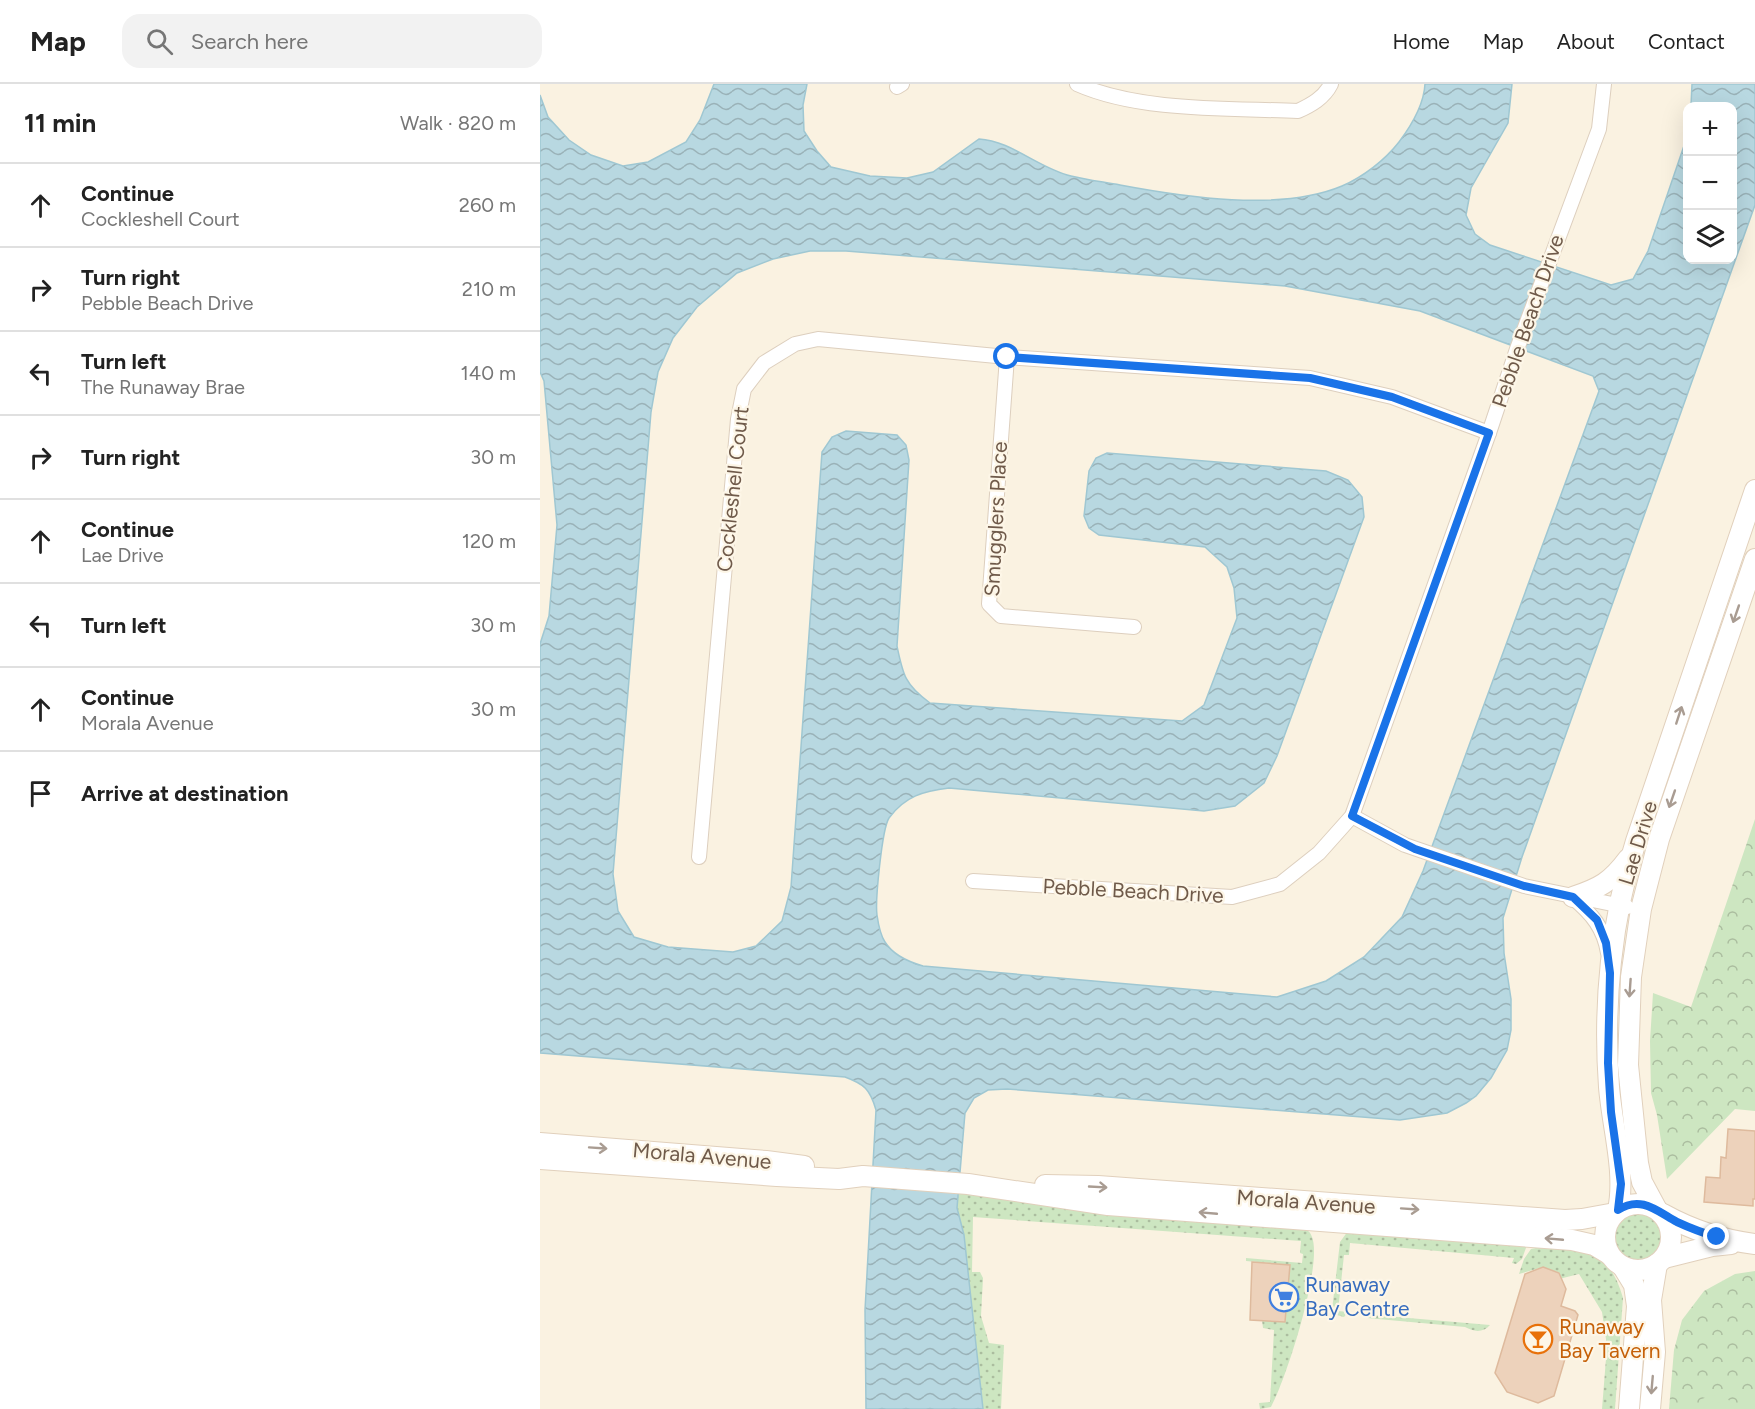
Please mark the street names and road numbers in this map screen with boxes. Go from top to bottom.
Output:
street label: Pebble Beach Drive [1486,231,1569,411]
street label: Cockleshell Court [711,405,754,573]
street label: Smugglers Place [979,441,1012,597]
street label: Lae Drive [1613,798,1662,888]
street label: Pebble Beach Drive [1042,873,1224,908]
street label: Morala Avenue [632,1137,773,1174]
street label: Morala Avenue [1236,1184,1376,1219]

